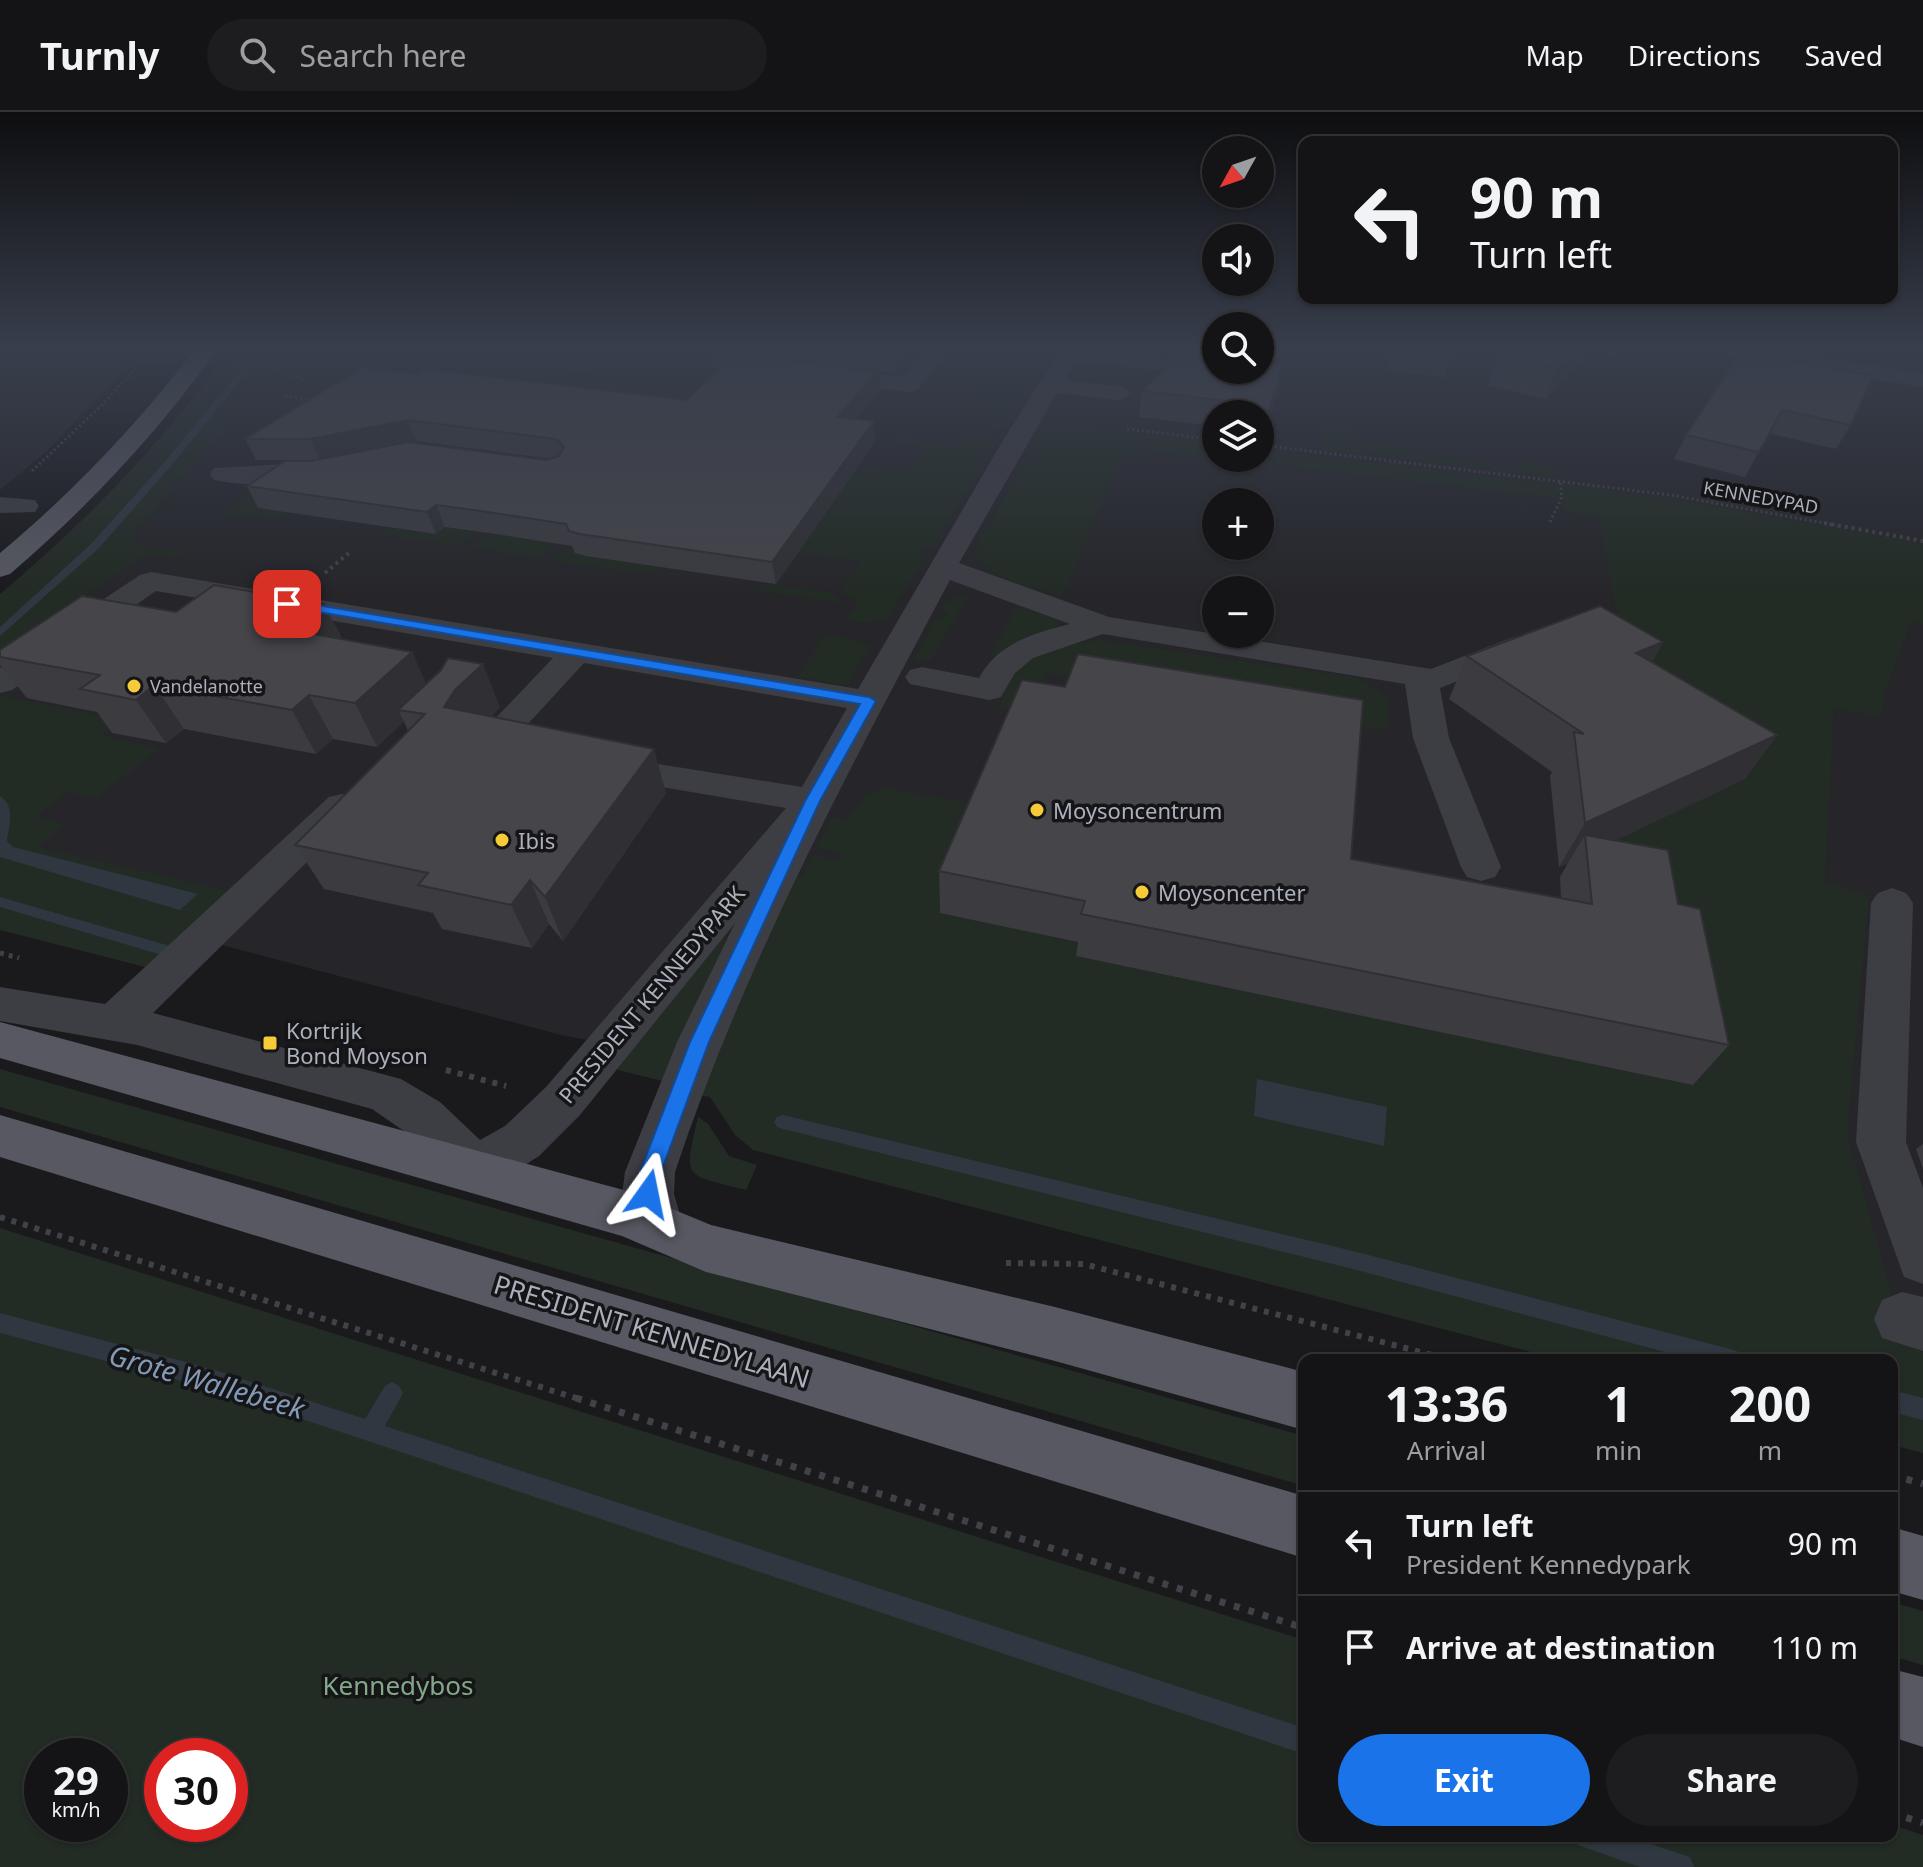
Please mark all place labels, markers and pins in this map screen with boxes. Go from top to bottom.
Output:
pin [253,570,321,638]
place label: Vandelanotte [150,674,263,698]
marker: Vandelanotte [125,677,143,695]
place label: Moysoncentrum [1053,795,1222,825]
marker: Moysoncentrum [1028,801,1046,819]
place label: Ibis [518,825,555,855]
marker: Ibis [493,831,511,849]
place label: Moysoncenter [1158,877,1306,907]
marker: Moysoncenter [1133,883,1151,901]
place label: Kortrijk Bond Moyson [286,1015,428,1070]
marker: Kortrijk Bond Moyson [261,1034,279,1052]

